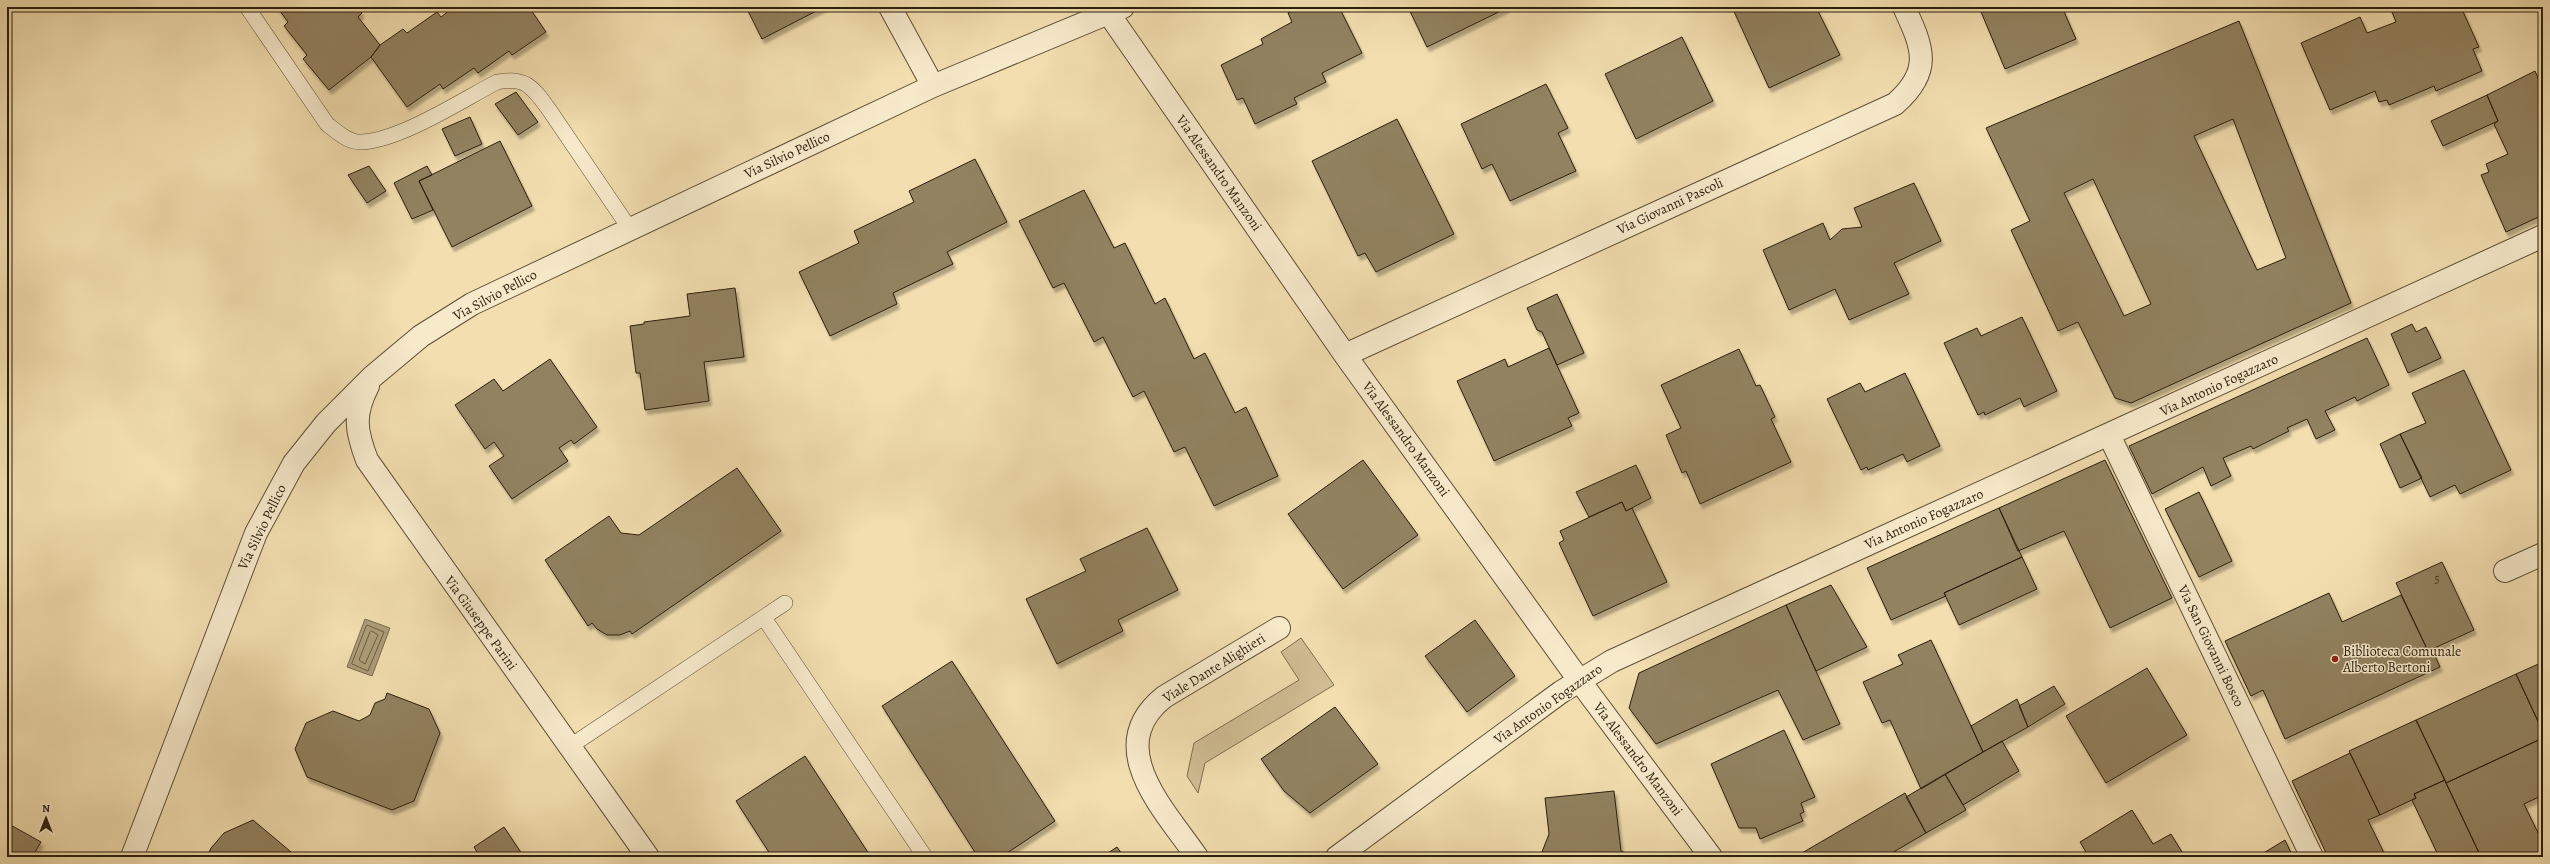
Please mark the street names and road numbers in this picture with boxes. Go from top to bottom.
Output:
street label: Via Alessandro Manzoni [1171,110,1266,235]
street label: Via Silvio Pellico [740,127,833,184]
street label: Via Giovanni Pascoli [1613,173,1726,239]
street label: Via Silvio Pellico [449,265,540,326]
street label: Via Antonio Fogazzaro [2156,349,2281,421]
street label: Via Alessandro Manzoni [1357,377,1454,500]
street label: Via Silvio Pellico [233,481,291,574]
street label: Via Antonio Fogazzaro [1861,484,1986,554]
street label: Via Giuseppe Parini [440,571,522,674]
street label: Via San Giovanni Bosco [2173,581,2249,710]
street label: Viale Dante Alighieri [1158,629,1269,708]
street label: Via Antonio Fogazzaro [1489,659,1606,749]
street label: Via Alessandro Manzoni [1588,697,1687,820]

